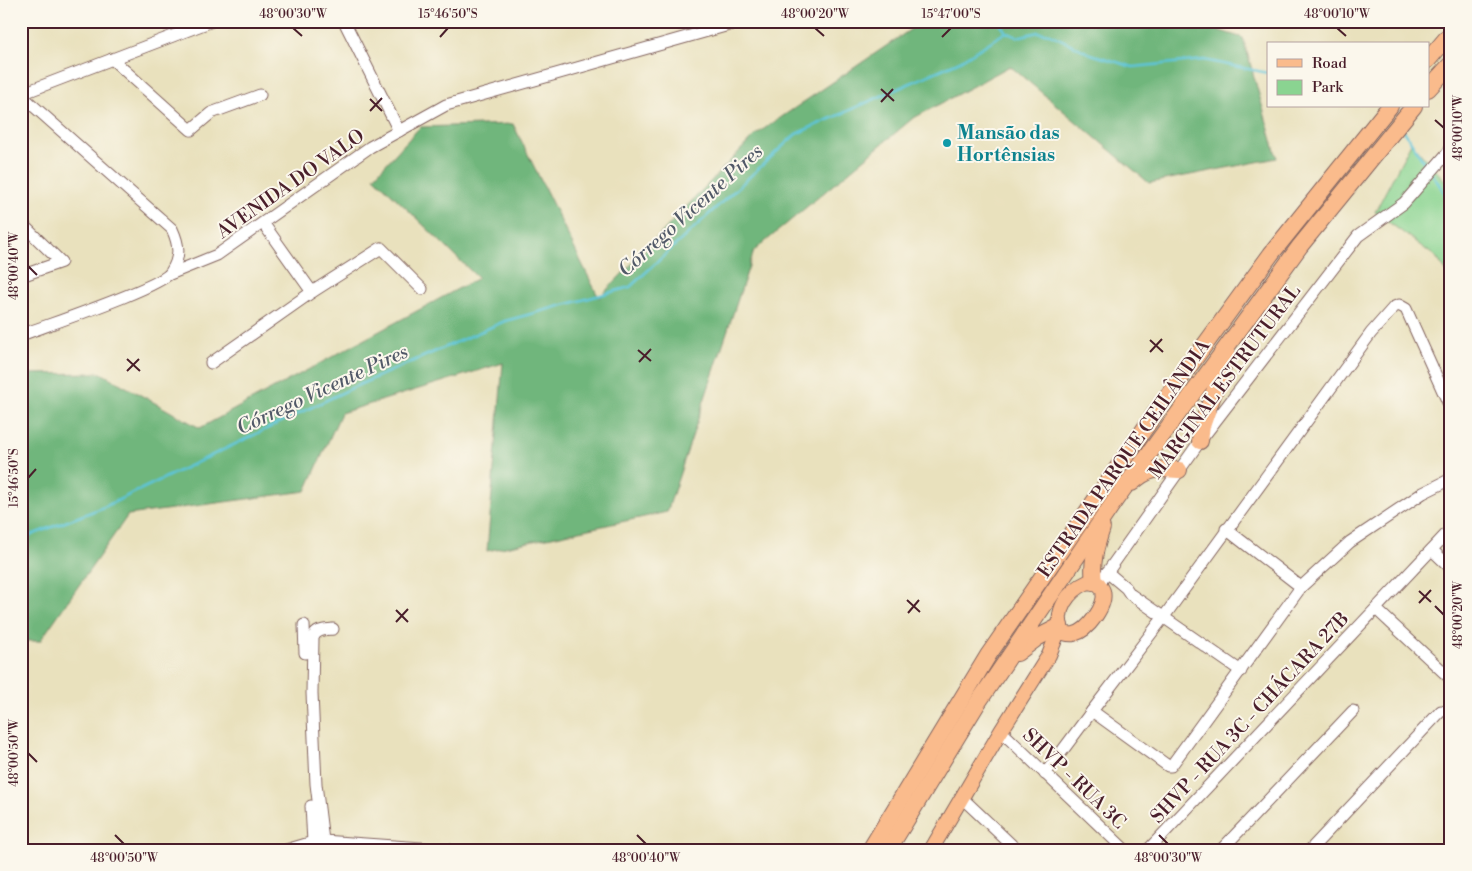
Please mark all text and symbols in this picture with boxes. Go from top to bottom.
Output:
text: 48°00'30"W [259,7,328,22]
text: 15°46'50"S [418,7,478,22]
text: 48°00'20"W [781,7,850,22]
text: 15°47'00"S [921,7,981,22]
text: 48°00'10"W [1304,7,1371,22]
legend [1267,42,1430,108]
text: Road [1312,54,1347,73]
text: Park [1312,78,1344,97]
text: 48°00'10"W [1451,94,1466,161]
place label: Mansão das Hortênsias [957,121,1060,167]
street label: AVENIDA DO VALO [211,124,369,244]
marker: Mansão das Hortênsias [941,137,953,149]
water label: Córrego Vicente Pires [613,139,769,283]
text: 48°00'40"W [7,231,22,300]
street label: MARGINAL ESTRUTURAL [1144,280,1306,484]
street label: ESTRADA PARQUE CEILÂNDIA [1031,333,1216,582]
water label: Córrego Vicente Pires [233,339,413,441]
text: 15°46'50"S [7,448,22,508]
text: 48°00'20"W [1451,580,1466,649]
street label: SHVP - RUA 3C - CHÁCARA 27B [1145,606,1354,828]
text: 48°00'50"W [7,718,22,787]
street label: SHVP - RUA 3C [1018,723,1131,834]
text: 48°00'50"W [90,851,159,866]
text: 48°00'40"W [612,851,681,866]
text: 48°00'30"W [1134,851,1203,866]

